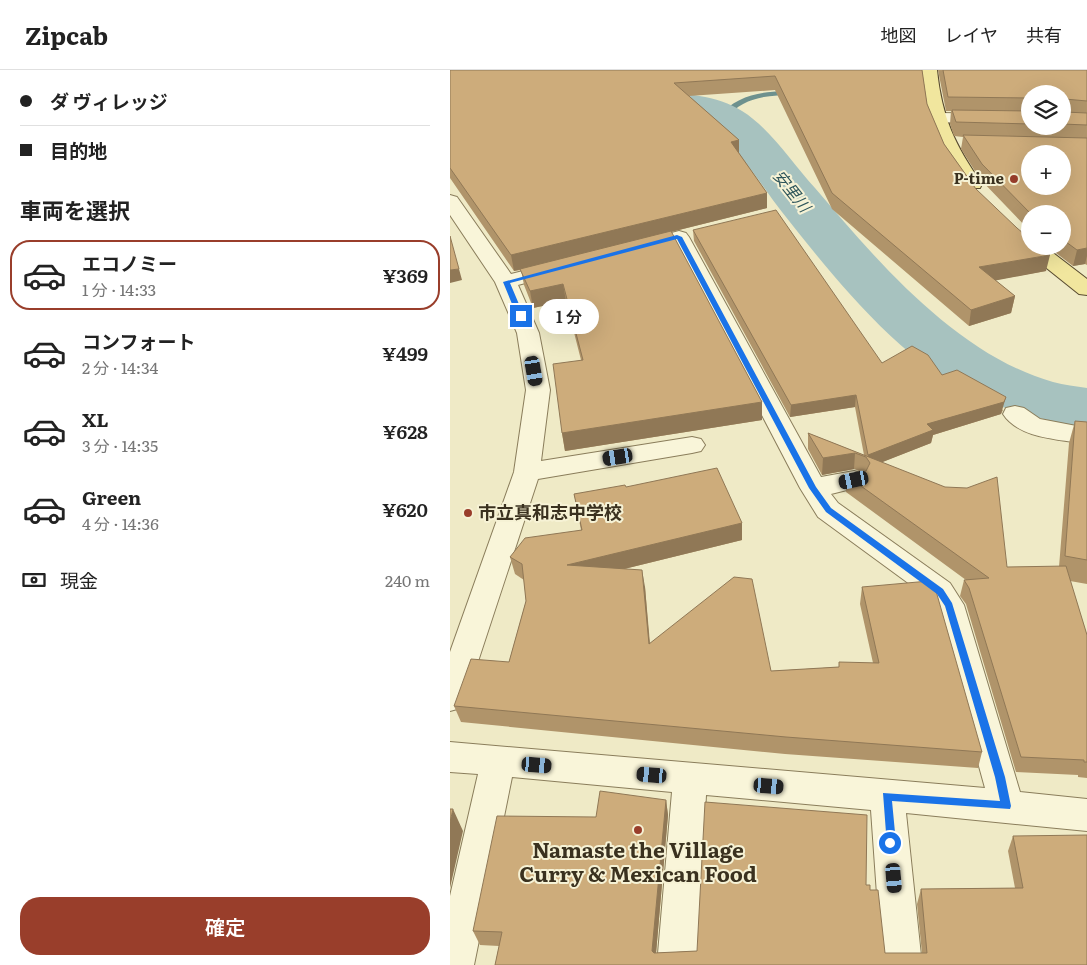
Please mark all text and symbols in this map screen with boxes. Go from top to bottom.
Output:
text: Zipcab [25,17,108,52]
text: 地図 [881,21,917,48]
text: レイヤ [945,21,998,48]
text: 共有 [1026,21,1062,48]
map controls [1021,85,1071,255]
button: layers [1021,85,1071,135]
text: ダ ヴィレッジ [50,87,168,115]
text: 目的地 [50,136,107,164]
button: + [1021,145,1071,195]
water label: 安里川 [768,164,818,218]
place label: P-time [954,166,1005,189]
marker: P-time [1008,173,1020,185]
text: 車両を選択 [20,193,130,226]
button: − [1021,205,1071,255]
text: エコノミー [82,249,177,277]
icon: car [22,253,67,298]
text: ¥369 [382,261,428,289]
text: 1 分 · 14:33 [82,277,156,301]
callout: 1 分 [538,298,598,334]
text: 1 分 [556,304,582,328]
route end [510,305,532,327]
text: コンフォート [82,327,195,355]
icon: car [22,331,67,376]
text: ¥499 [382,339,428,367]
text: 2 分 · 14:34 [82,355,158,379]
car [524,355,543,387]
text: XL [82,405,109,433]
icon: car [22,409,67,454]
text: ¥628 [383,417,428,445]
text: 3 分 · 14:35 [82,433,158,457]
car [602,447,633,467]
car [837,470,870,490]
text: Green [82,483,141,511]
icon: car [22,487,67,532]
text: ¥620 [382,495,428,523]
place label: 市立真和志中学校 [478,498,622,525]
marker: 市立真和志中学校 [462,507,474,519]
text: 4 分 · 14:36 [82,511,159,535]
icon: cash [20,566,48,594]
text: 現金 [60,566,98,594]
text: 240 m [385,568,430,592]
car [521,756,552,774]
car [636,766,667,784]
car [753,777,784,795]
marker: Namaste the Village Curry & Mexican Food [632,824,644,836]
route start [879,832,901,854]
place label: Namaste the Village Curry & Mexican Food [519,833,757,888]
car [885,862,902,894]
button: 確定 [20,897,430,955]

